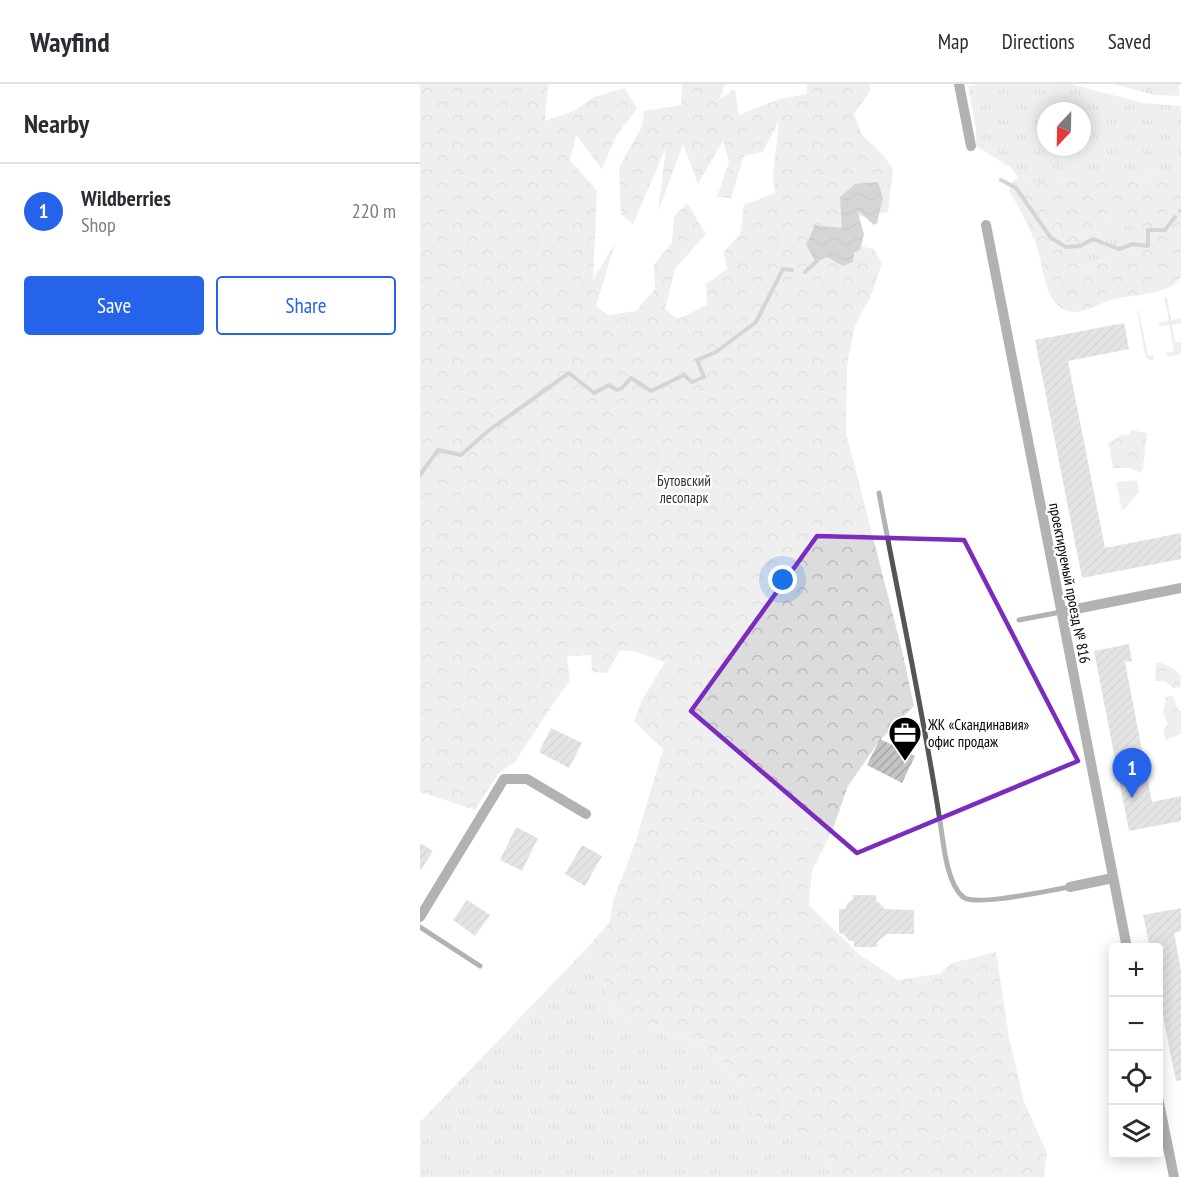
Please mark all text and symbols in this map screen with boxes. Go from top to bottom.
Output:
text: Wayfind [30,23,110,60]
text: Map [938,28,969,55]
text: Directions [1002,28,1075,55]
text: Saved [1108,28,1151,55]
north arrow [1037,102,1091,156]
text: Nearby [24,107,89,140]
text: Wildberries [81,184,171,212]
text: 1 [39,198,48,224]
text: 220 m [352,198,396,224]
text: Shop [81,212,116,238]
button: Save [24,276,204,335]
button: Share [216,276,396,335]
park label: Бутовский лесопарк [657,471,711,507]
street label: проектируемый проезд № 816 [1045,501,1095,665]
your location [768,565,797,594]
office icon: ЖК «Скандинавия» офис продаж [887,715,923,762]
place label: ЖК «Скандинавия» офис продаж [927,715,1029,751]
pin: 1 [1112,748,1152,798]
map controls [1109,943,1163,1159]
button: + [1109,943,1163,997]
button: − [1109,997,1163,1051]
button: locate [1109,1051,1163,1105]
button: layers [1109,1105,1163,1159]

